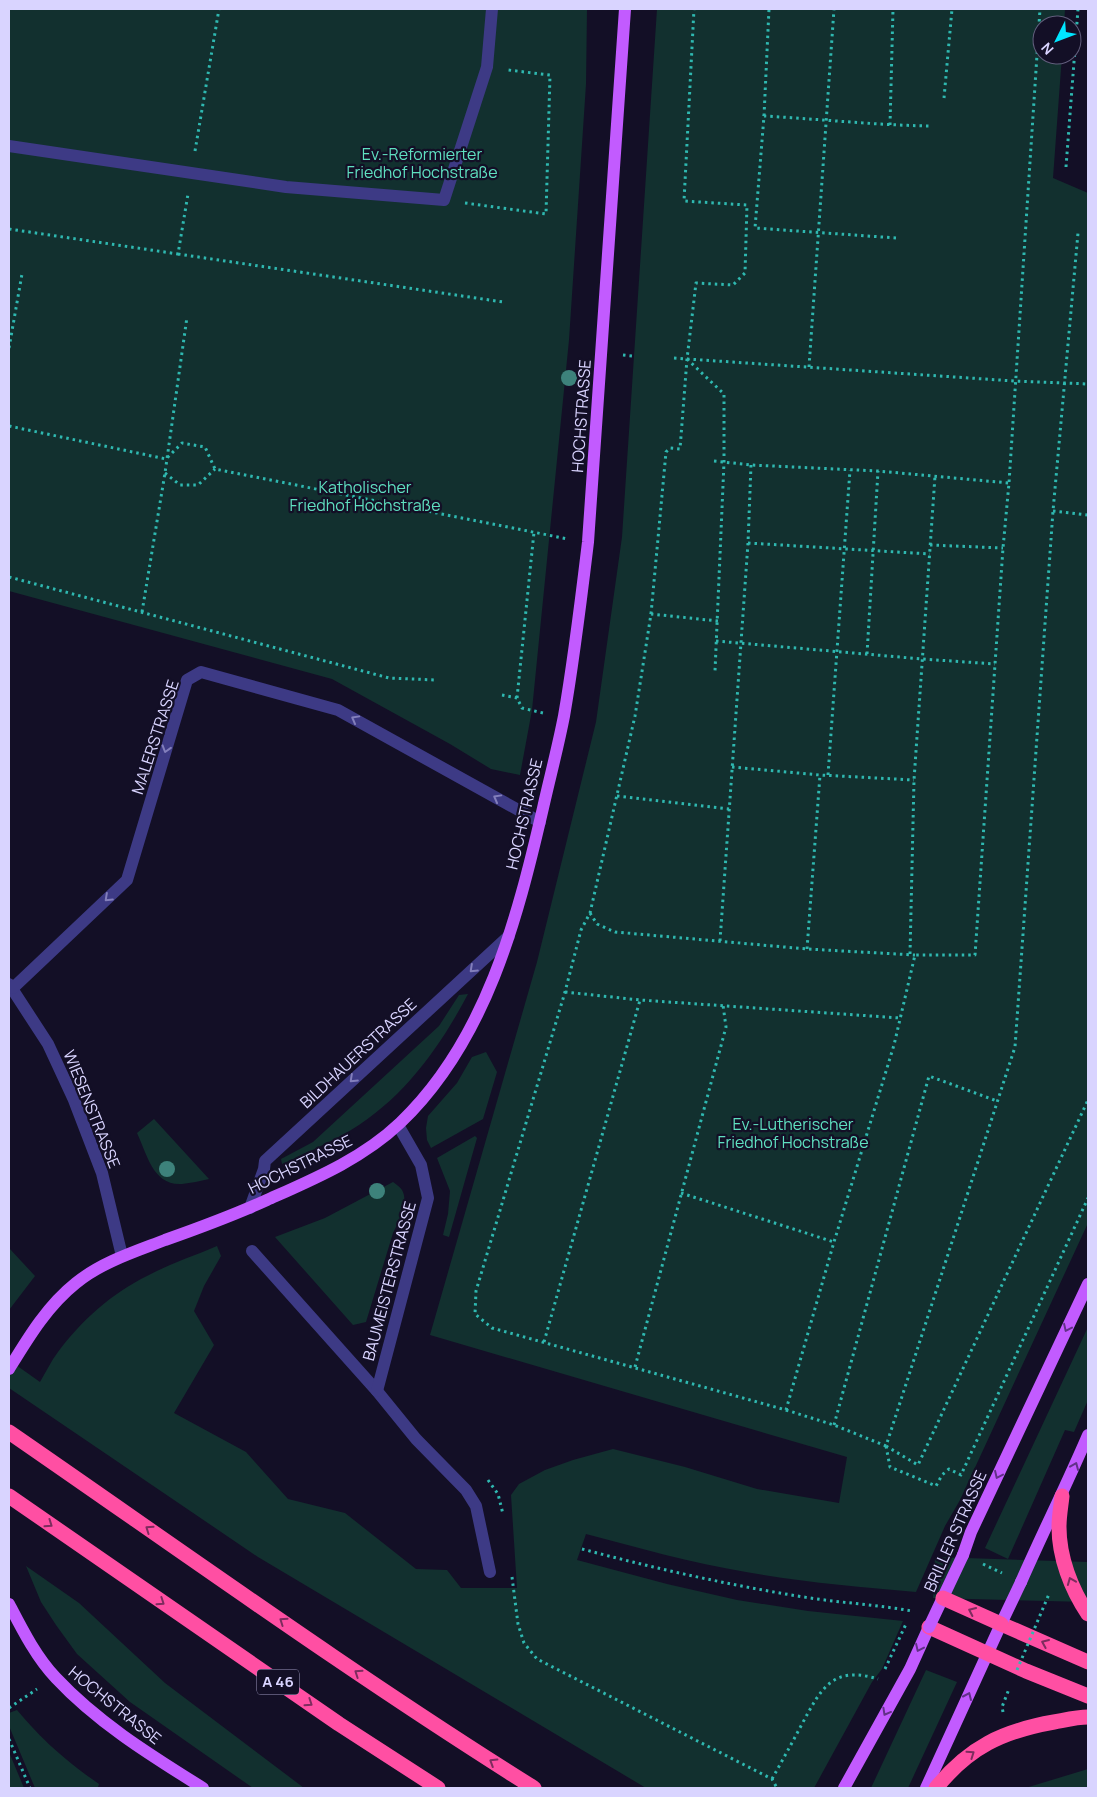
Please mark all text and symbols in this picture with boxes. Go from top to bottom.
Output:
north arrow [1032,15,1082,65]
text: N [1037,39,1057,59]
park label: Ev.-Reformierter Friedhof Hochstraße [346,143,498,183]
street label: HOCHSTRASSE [566,359,596,473]
park label: Katholischer Friedhof Hochstraße [289,476,441,516]
street label: MALERSTRASSE [126,677,184,797]
one-way arrow [351,715,360,725]
one-way arrow [162,745,172,753]
street label: HOCHSTRASSE [501,756,547,872]
one-way arrow [493,794,502,804]
one-way arrow [105,892,114,901]
one-way arrow [470,963,479,972]
street label: BILDHAUERSTRASSE [295,993,421,1113]
street label: WIESENSTRASSE [58,1047,126,1171]
one-way arrow [350,1073,359,1082]
park label: Ev.-Lutherischer Friedhof Hochstraße [717,1113,869,1153]
street label: HOCHSTRASSE [244,1129,356,1199]
street label: BAUMEISTERSTRASSE [357,1199,421,1363]
one-way arrow [1063,1323,1074,1332]
one-way arrow [1069,1463,1079,1471]
street label: BRILLER STRASSE [918,1467,992,1595]
one-way arrow [994,1470,1004,1479]
one-way arrow [43,1518,53,1527]
one-way arrow [145,1526,155,1535]
one-way arrow [1067,1577,1078,1586]
one-way arrow [155,1595,164,1605]
one-way arrow [968,1607,977,1617]
one-way arrow [279,1618,289,1627]
one-way arrow [1041,1639,1050,1650]
one-way arrow [915,1643,926,1652]
street label: HOCHSTRASSE [64,1661,166,1749]
road number: A 46 [257,1670,299,1694]
one-way arrow [354,1670,363,1679]
one-way arrow [962,1692,973,1701]
one-way arrow [304,1697,313,1707]
one-way arrow [883,1707,893,1716]
one-way arrow [965,1751,975,1760]
one-way arrow [490,1759,499,1769]

